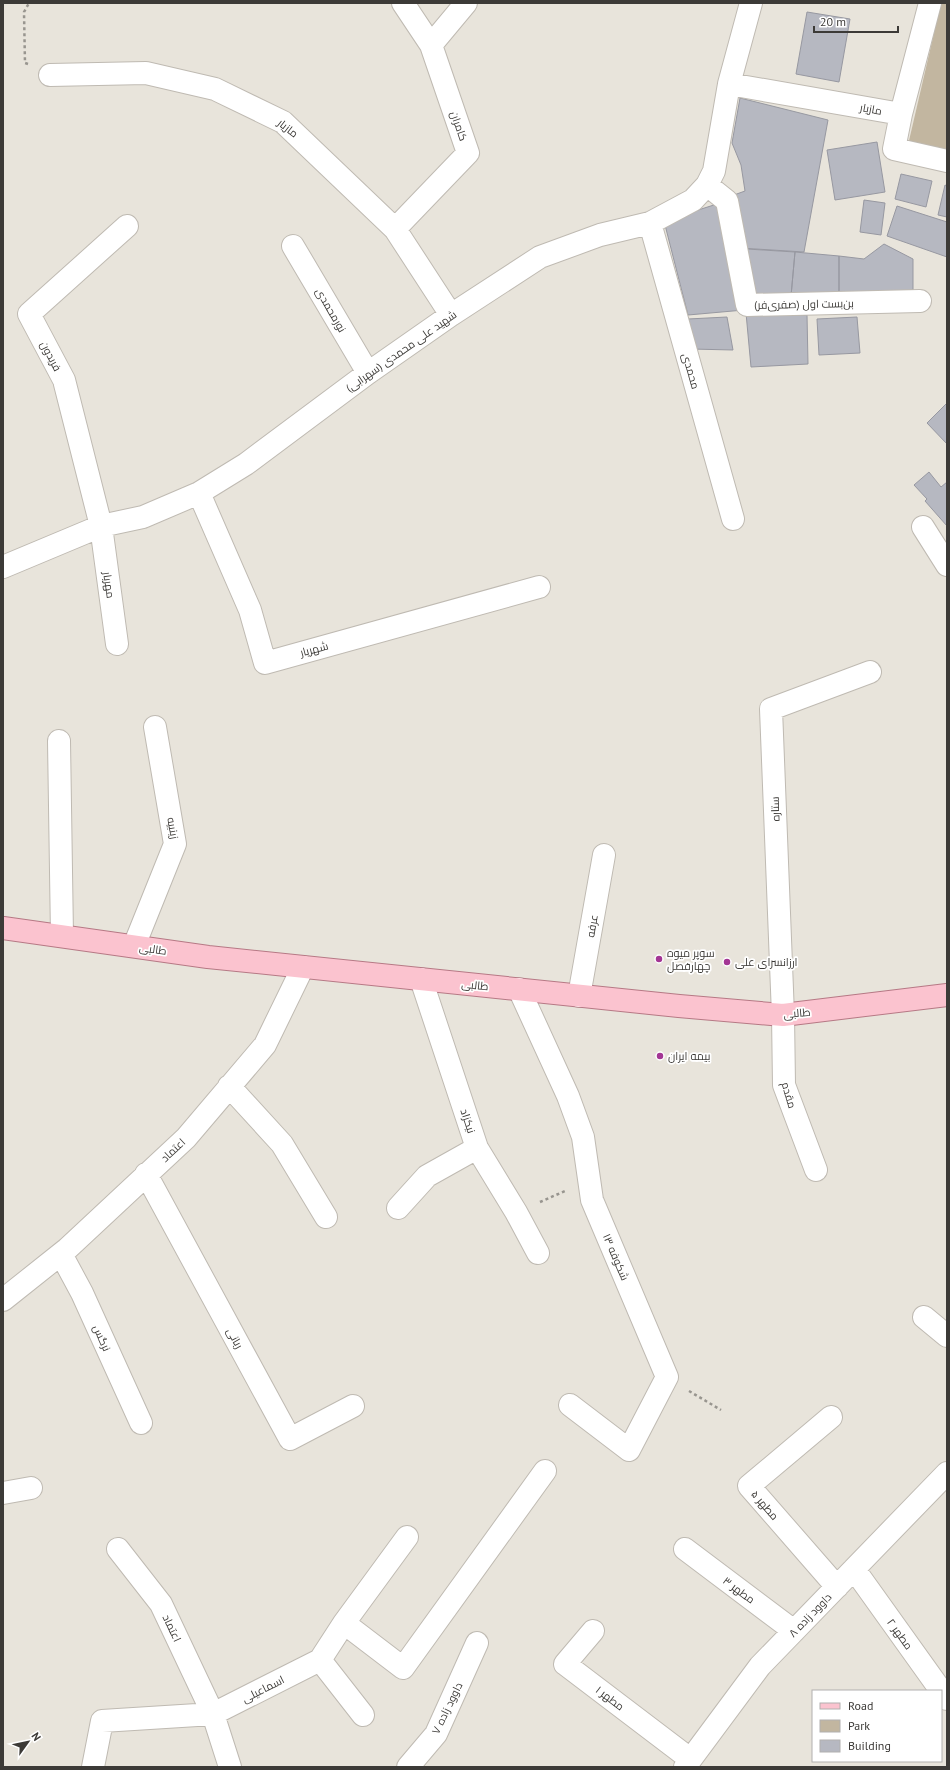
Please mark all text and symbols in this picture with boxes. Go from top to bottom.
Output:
scale bar [814,8,898,34]
text: 20 m [820,14,846,29]
street label: مازیار [858,100,883,118]
street label: کامران [447,109,471,143]
street label: مازیار [274,115,301,140]
street label: نورمحمدی [313,285,349,335]
street label: بن‌بست اول (صفری‌فر) [754,296,854,312]
street label: شهید علی محمدی (سهرابی) [343,307,459,395]
street label: فریدون [37,339,65,373]
street label: محمدی [679,351,703,391]
street label: مهریار [100,570,118,599]
street label: شهریار [297,639,330,660]
street label: ستاره [768,796,782,822]
street label: زینبیه [164,816,182,840]
street label: عرفه [583,914,601,938]
street label: طالبی [138,940,168,958]
place label: سوپر میوه چهارفصل [667,946,715,973]
marker: سوپر میوه چهارفصل [654,954,664,964]
place label: ارزانسرای علی [735,955,798,969]
marker: ارزانسرای علی [722,957,732,967]
street label: طالبی [461,977,489,993]
street label: طالبی [783,1005,811,1021]
place label: بیمه ایران [668,1049,710,1063]
marker: بیمه ایران [655,1051,665,1061]
street label: مقدم [778,1080,799,1110]
street label: نیکزاد [457,1107,479,1135]
street label: اعتماد [158,1135,188,1165]
street label: شکوفه ۱۳ [600,1231,632,1283]
street label: نرگس [90,1323,114,1353]
street label: ربانی [224,1325,246,1351]
street label: مطهر ۵ [748,1487,782,1523]
street label: مطهر ۳ [720,1574,758,1606]
street label: داوود زاده ۸ [786,1590,834,1640]
street label: اعتماد [160,1612,184,1644]
street label: مطهر ۲ [884,1616,916,1652]
street label: اسماعیلی [240,1672,286,1706]
street label: داوود زاده ۷ [428,1680,466,1736]
street label: مطهر ۱ [593,1683,627,1713]
legend [812,1690,942,1762]
text: Road [848,1698,873,1713]
text: Park [848,1718,870,1733]
north arrow [8,1722,48,1762]
text: N [29,1730,44,1743]
text: Building [848,1738,891,1753]

